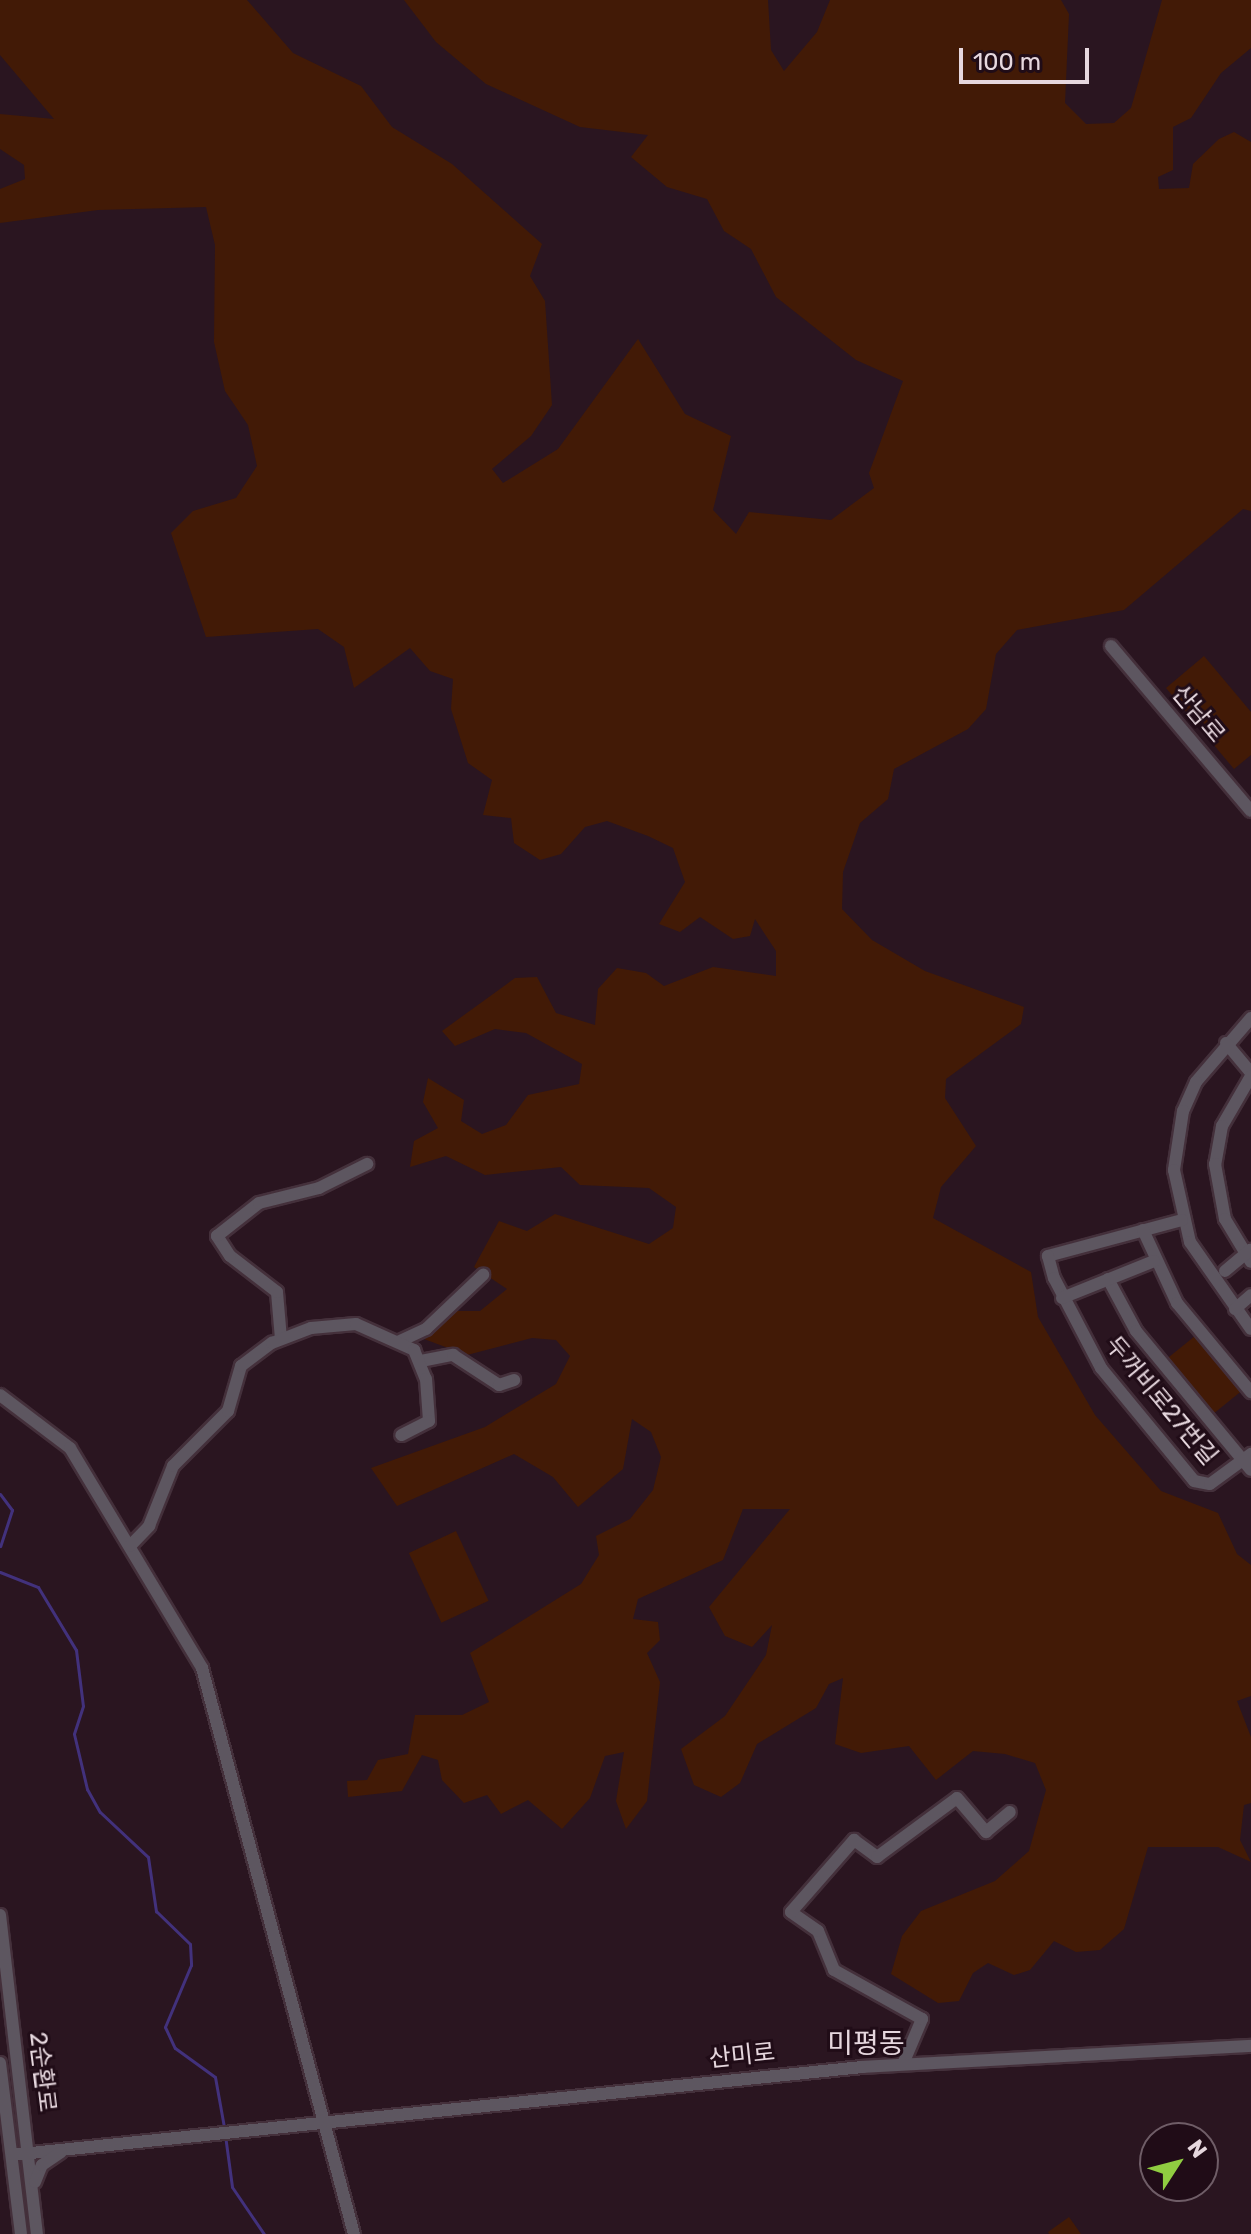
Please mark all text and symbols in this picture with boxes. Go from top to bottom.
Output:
scale bar [963,32,1093,82]
text: 100 m [973,48,1041,76]
street label: 산남로 [1166,679,1230,749]
street label: 두꺼비로27번길 [1099,1331,1223,1471]
district label: 미평동 [827,2027,905,2061]
street label: 2순환로 [23,2030,61,2114]
street label: 산미로 [708,2038,776,2074]
north arrow [1139,2122,1219,2202]
text: N [1182,2134,1213,2163]

